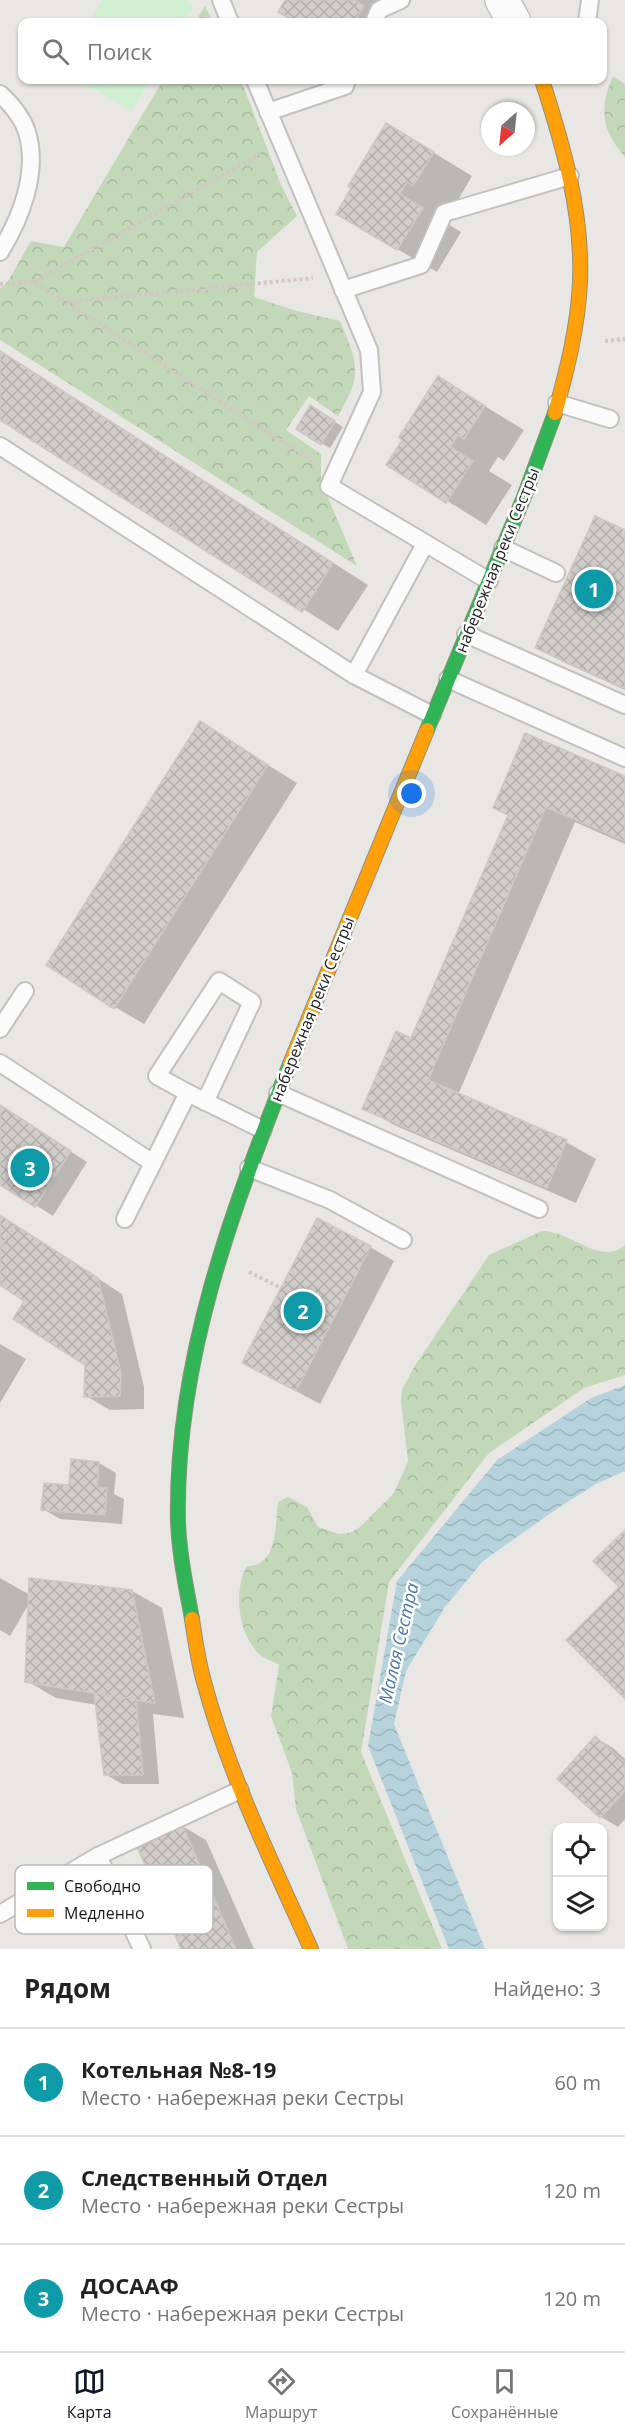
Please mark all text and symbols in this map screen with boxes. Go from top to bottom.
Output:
search box [18,18,607,84]
icon: search [39,35,72,68]
text: Поиск [87,36,152,66]
north arrow [481,102,535,156]
street label: набережная реки Сестры [450,464,544,656]
pin: 1 [574,566,614,612]
your location [397,779,426,808]
street label: набережная реки Сестры [265,913,359,1105]
pin: 3 [10,1146,50,1190]
pin: 2 [284,1288,322,1334]
water label: Малая Сестра [372,1580,424,1706]
map controls [553,1823,607,1931]
button: locate [553,1823,607,1877]
legend [15,1865,213,1934]
text: Свободно [64,1875,141,1897]
button: layers [553,1877,607,1931]
text: Медленно [64,1902,145,1924]
text: Рядом [24,1970,111,2006]
text: Найдено: 3 [493,1975,601,2002]
text: Котельная №8-19 [81,2054,276,2084]
text: 1 [38,2069,49,2096]
text: 60 m [554,2069,601,2096]
text: Место · набережная реки Сестры [81,2084,404,2111]
text: Следственный Отдел [81,2162,328,2192]
text: 2 [38,2177,49,2204]
text: 120 m [543,2177,601,2204]
text: Место · набережная реки Сестры [81,2192,404,2219]
text: ДОСААФ [81,2270,179,2300]
text: 3 [38,2285,49,2312]
text: 120 m [543,2285,601,2312]
text: Место · набережная реки Сестры [81,2300,404,2327]
tab: Карта [67,2365,112,2423]
tab: Маршрут [245,2365,318,2423]
tab: Сохранённые [451,2365,558,2423]

